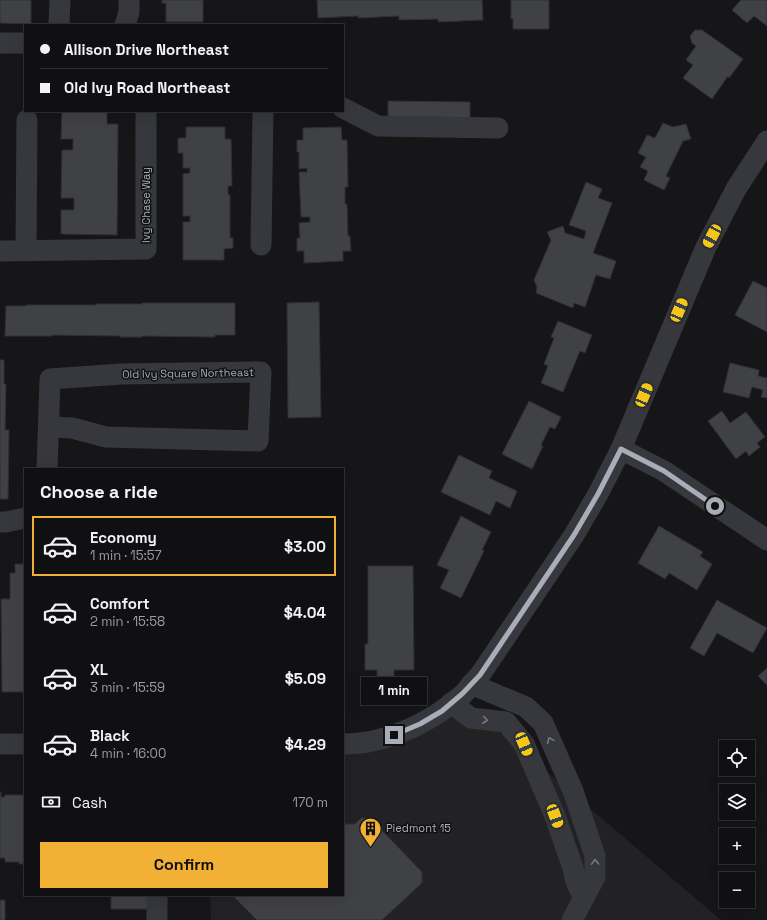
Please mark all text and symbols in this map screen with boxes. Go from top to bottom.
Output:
text: Allison Drive Northeast [64,40,229,59]
text: Old Ivy Road Northeast [64,78,230,97]
street label: Ivy Chase Way [139,167,153,243]
car [701,223,723,249]
car [669,297,689,323]
street label: Old Ivy Square Northeast [122,365,254,381]
car [634,382,654,408]
text: Choose a ride [40,480,158,503]
route start [706,497,724,515]
icon: car [42,528,78,564]
text: Economy [90,528,157,547]
text: $3.00 [284,537,326,556]
text: 1 min · 15:57 [90,547,162,564]
icon: car [42,594,78,630]
text: Comfort [90,594,150,613]
text: $4.04 [284,603,326,622]
text: 2 min · 15:58 [90,613,165,630]
icon: car [42,660,78,696]
text: XL [90,660,108,679]
text: $5.09 [285,669,326,688]
callout: 1 min [361,677,427,705]
text: 3 min · 15:59 [90,679,165,696]
text: 1 min [378,682,410,699]
one-way arrow [482,715,488,724]
icon: car [42,726,78,762]
text: Black [90,726,130,745]
route end [385,726,403,744]
car [514,731,534,757]
text: $4.29 [285,735,326,754]
one-way arrow [547,737,555,744]
map controls [719,740,755,908]
button: locate [719,740,755,776]
text: 4 min · 16:00 [90,745,166,762]
button: layers [719,784,755,820]
icon: cash [40,791,62,813]
text: Cash [72,793,107,812]
text: 170 m [292,794,328,811]
car [545,803,565,829]
building icon: Piedmont 15 [358,815,384,848]
place label: Piedmont 15 [386,821,451,835]
button: + [719,828,755,864]
button: Confirm [40,842,328,888]
one-way arrow [590,859,599,865]
button: − [719,872,755,908]

